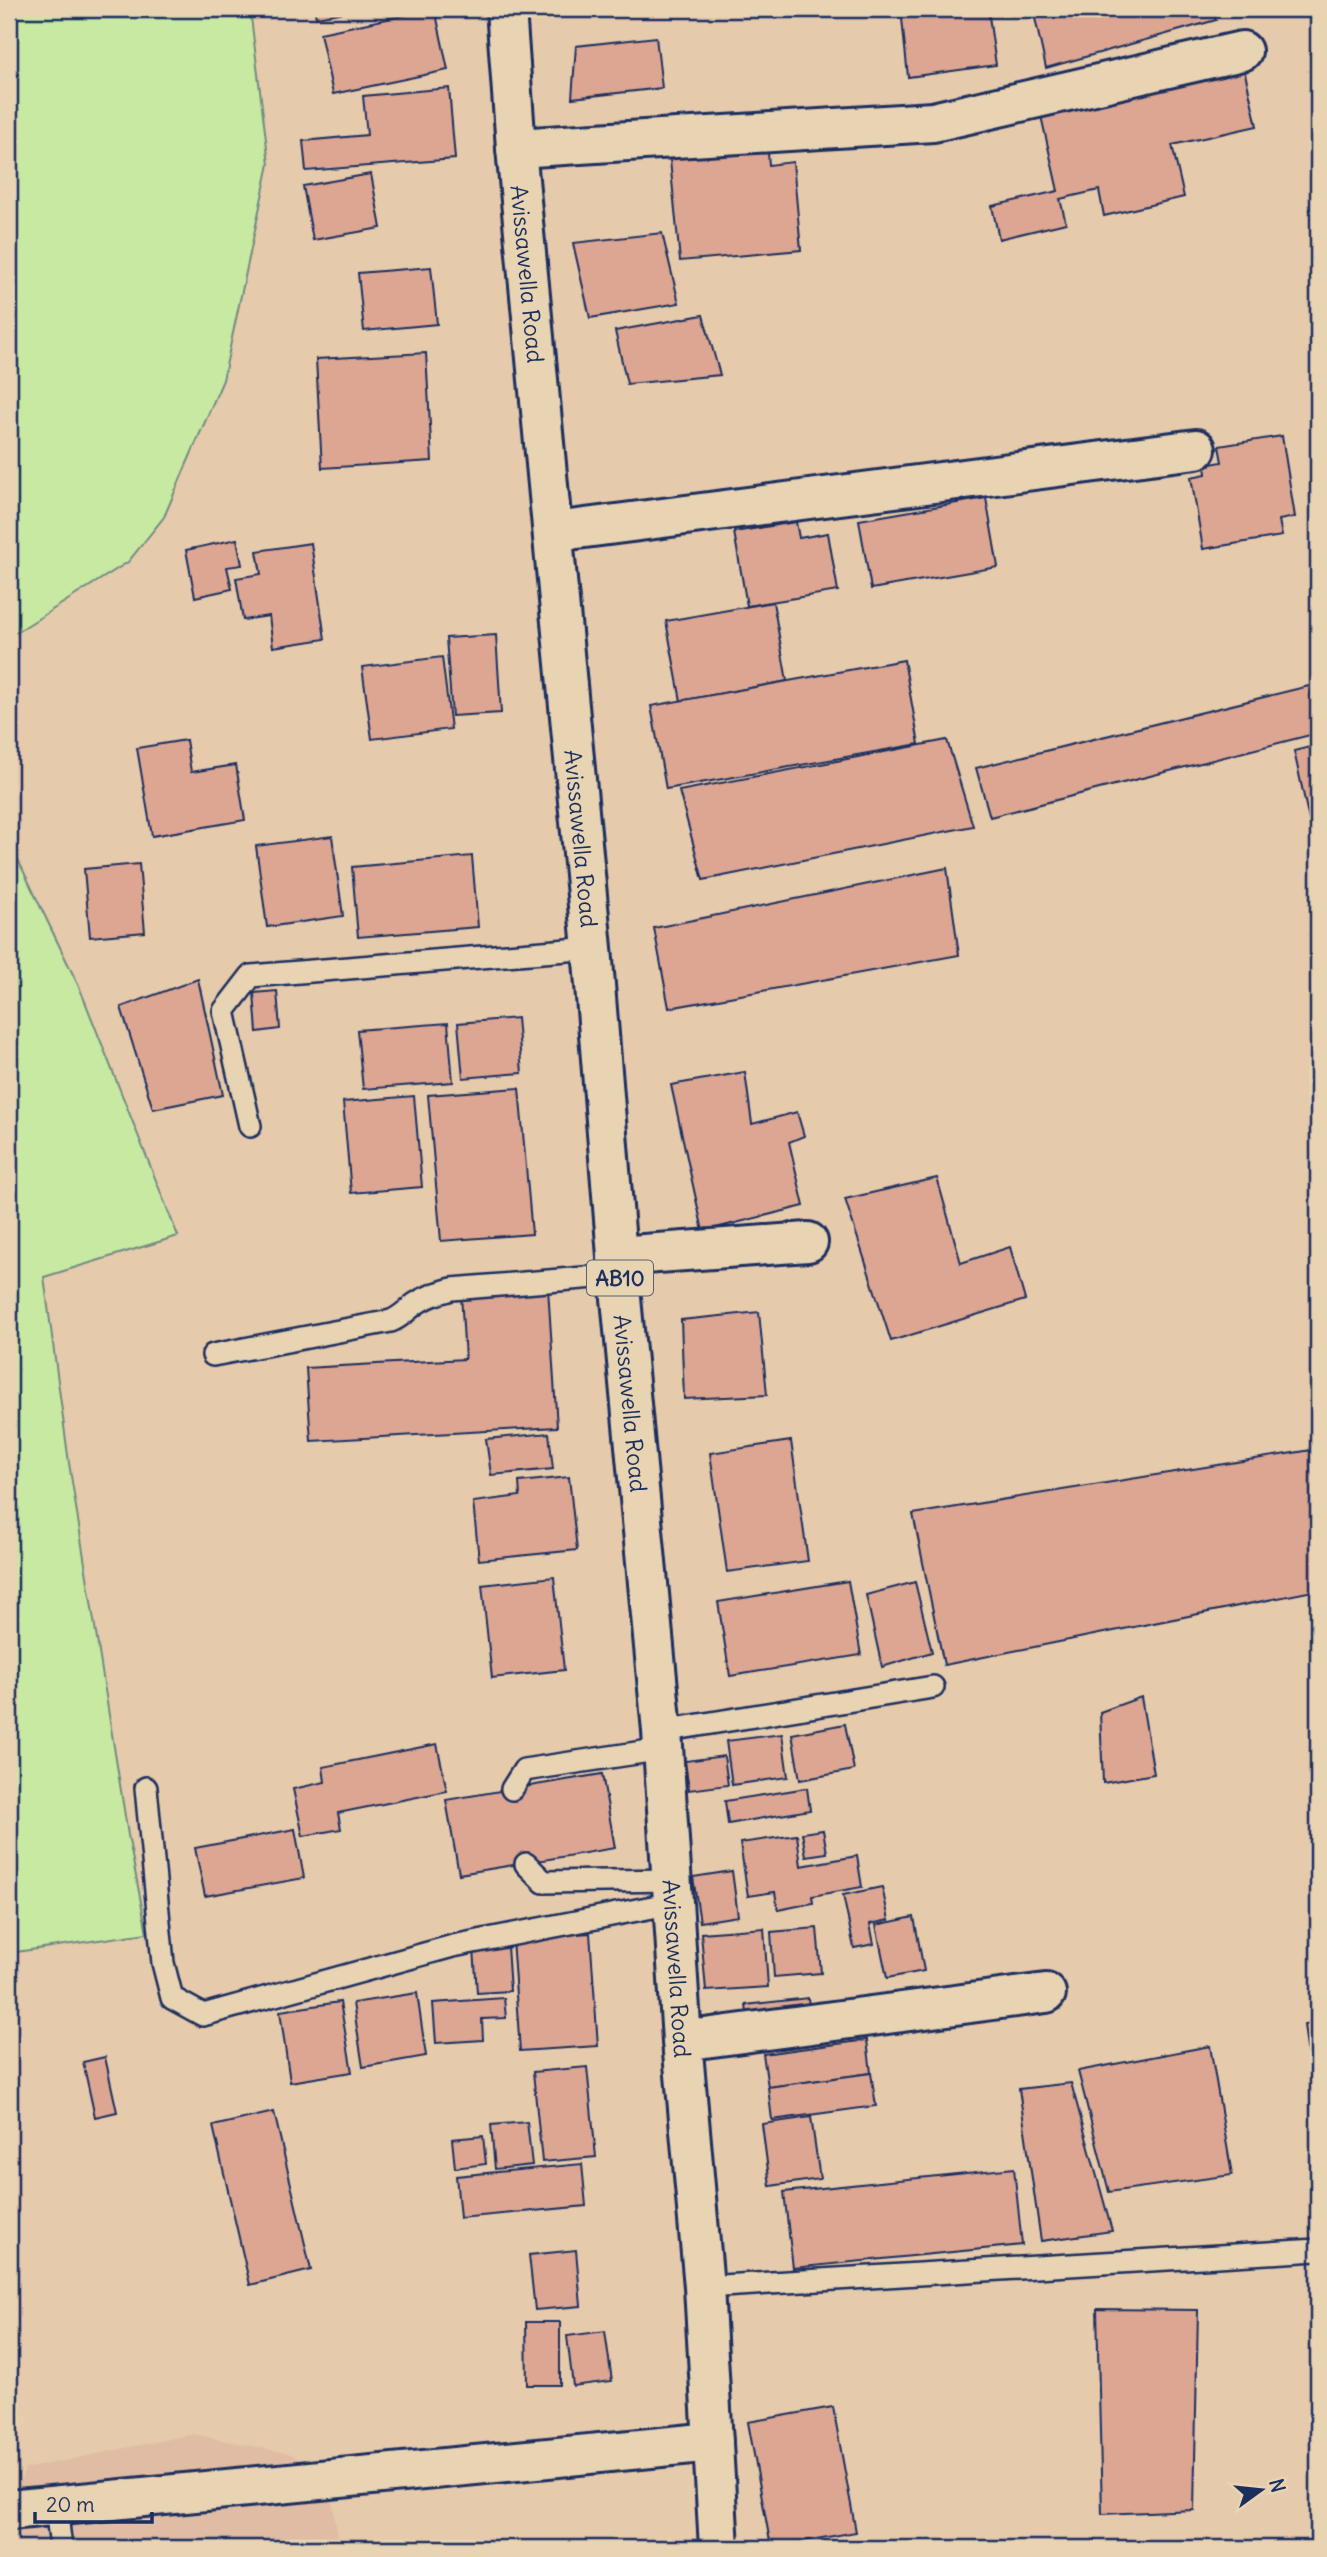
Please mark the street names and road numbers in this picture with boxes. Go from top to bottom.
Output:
street label: Avissawella Road [505,184,551,364]
street label: Avissawella Road [559,748,604,929]
road number: AB10 [587,1260,653,1296]
street label: Avissawella Road [608,1313,654,1494]
street label: Avissawella Road [657,1878,698,2059]

